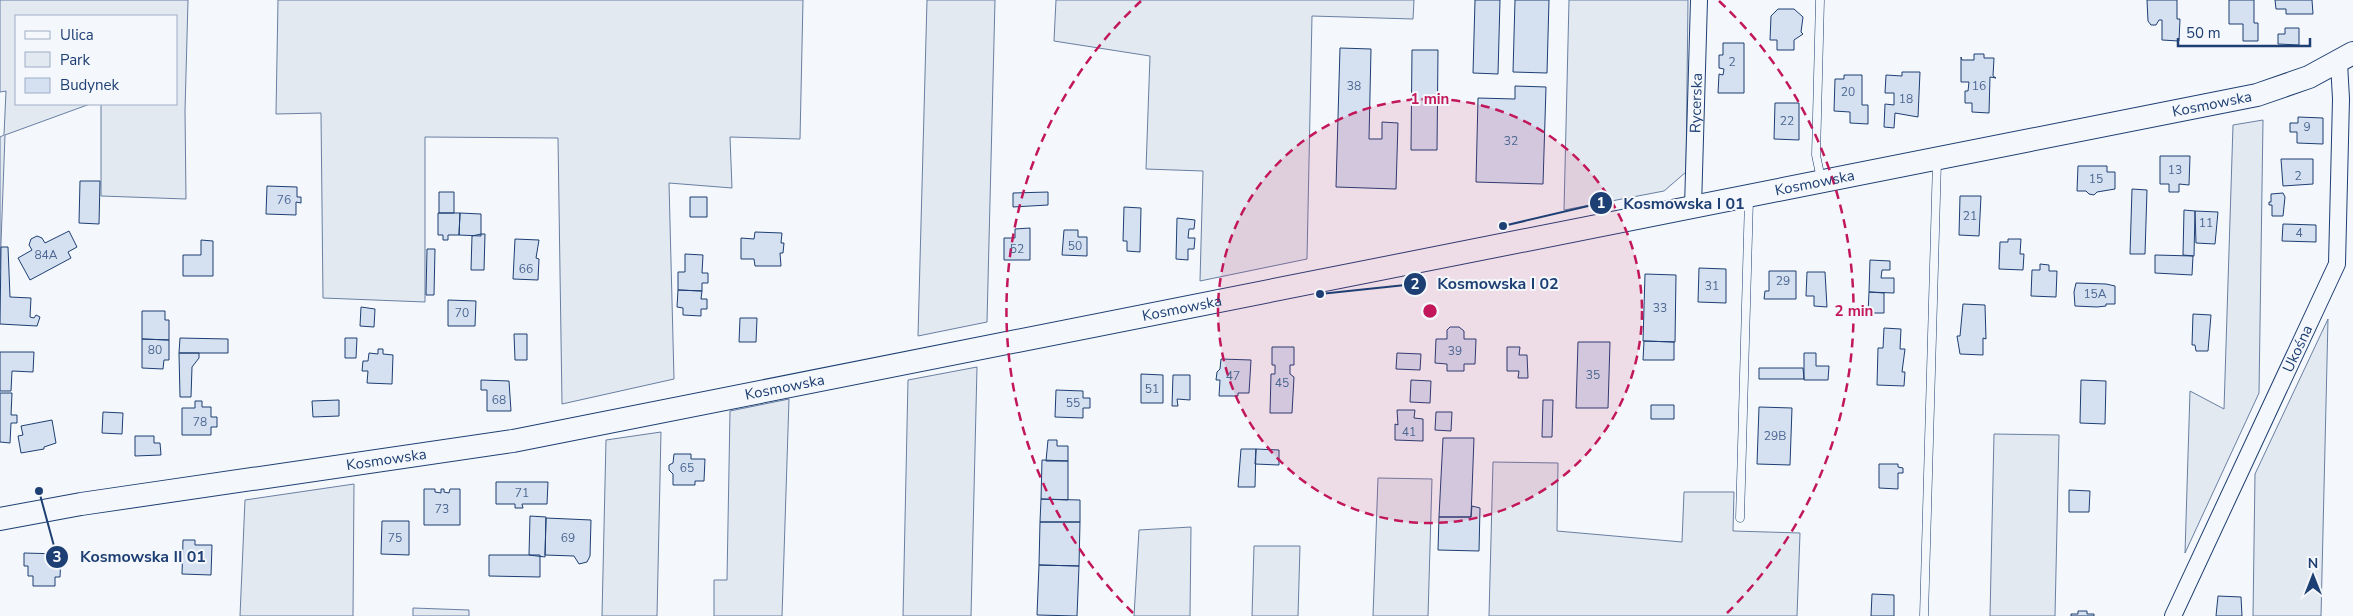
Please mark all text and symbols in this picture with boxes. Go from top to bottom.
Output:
legend [15,15,178,105]
scale bar [2178,15,2310,47]
text: 50 m [2186,23,2221,43]
text: Ulica [60,25,94,45]
text: Park [60,50,90,70]
house number: 2 [1728,54,1736,70]
street label: Rycerska [1685,73,1707,133]
text: Budynek [60,75,120,95]
house number: 38 [1347,78,1361,94]
house number: 16 [1972,78,1986,94]
house number: 20 [1841,84,1855,100]
street label: Kosmowska [2170,86,2254,122]
text: 1 min [1411,89,1449,109]
house number: 18 [1899,91,1913,107]
house number: 22 [1780,113,1794,129]
house number: 9 [2303,119,2311,135]
house number: 32 [1504,133,1518,149]
house number: 13 [2168,162,2182,178]
street label: Kosmowska [1773,165,1856,200]
house number: 2 [2294,168,2302,184]
house number: 15 [2089,171,2103,187]
callout: Kosmowska I 01 [1588,188,1755,219]
house number: 76 [277,192,291,208]
text: 1 [1596,193,1606,213]
text: Kosmowska I 01 [1623,193,1745,215]
house number: 21 [1963,208,1977,224]
house number: 11 [2199,215,2213,231]
house number: 4 [2295,225,2303,241]
house number: 50 [1068,238,1082,254]
house number: 52 [1010,241,1024,257]
house number: 84A [34,247,58,263]
house number: 66 [519,261,533,277]
callout: Kosmowska I 02 [1402,268,1569,299]
text: Kosmowska I 02 [1437,273,1559,295]
house number: 29 [1776,273,1790,289]
text: 2 [1410,274,1420,294]
house number: 31 [1705,278,1719,294]
house number: 15A [2083,286,2107,302]
street label: Kosmowska [1140,291,1224,326]
house number: 33 [1653,300,1667,316]
text: 2 min [1835,301,1873,321]
centre of rings [1421,302,1439,320]
house number: 70 [455,305,469,321]
street label: Ukośna [2278,322,2317,376]
house number: 80 [148,342,162,358]
house number: 39 [1448,343,1462,359]
house number: 35 [1586,367,1600,383]
house number: 47 [1226,368,1240,384]
street label: Kosmowska [743,369,826,405]
house number: 45 [1275,375,1289,391]
house number: 51 [1145,381,1159,397]
house number: 68 [492,392,506,408]
house number: 55 [1066,395,1080,411]
house number: 78 [193,414,207,430]
house number: 41 [1402,424,1416,440]
house number: 29B [1764,428,1786,444]
street label: Kosmowska [345,444,428,475]
house number: 65 [680,460,694,476]
house number: 71 [515,485,529,501]
house number: 73 [435,501,449,517]
house number: 75 [388,530,402,546]
house number: 69 [561,530,575,546]
callout: Kosmowska II 01 [45,541,216,572]
text: Kosmowska II 01 [80,546,206,568]
text: 3 [52,547,62,567]
north arrow [2288,551,2338,601]
text: N [2308,554,2318,573]

